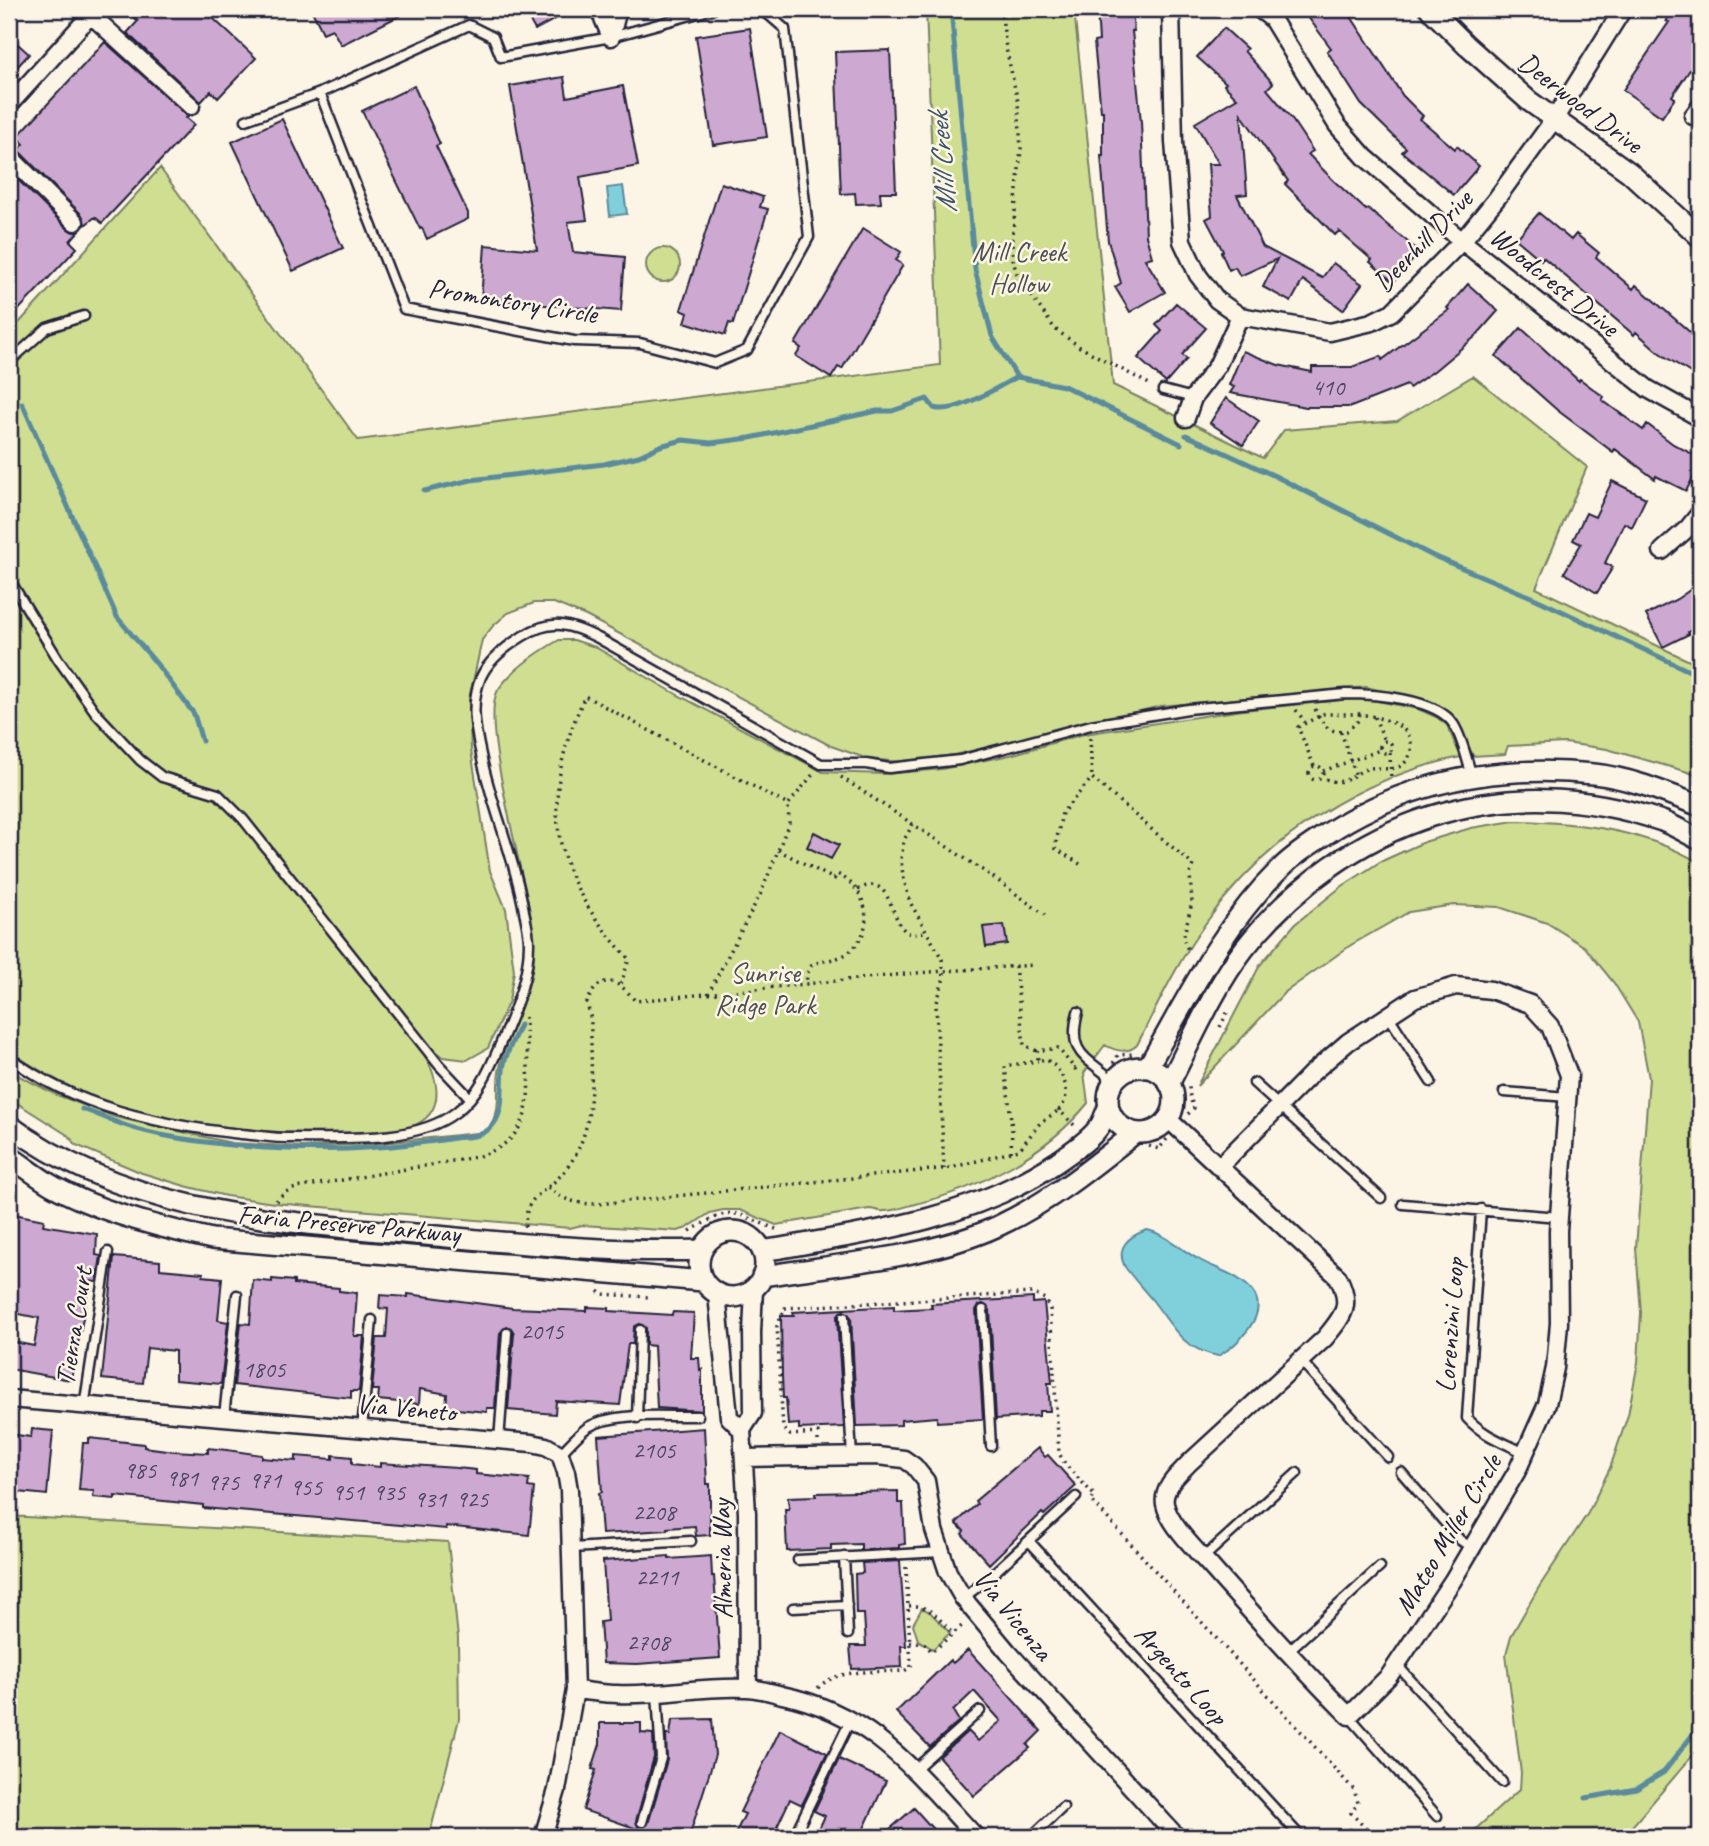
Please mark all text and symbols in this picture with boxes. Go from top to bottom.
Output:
street label: Deerwood Drive [1511,44,1651,162]
water label: Mill Creek [918,106,965,215]
street label: Deerhill Drive [1365,181,1481,299]
street label: Woodcrest Drive [1483,219,1628,345]
park label: Mill Creek Hollow [972,234,1069,301]
street label: Promontory Circle [426,270,602,331]
house number: 410 [1312,372,1346,402]
park label: Sunrise Ridge Park [715,955,818,1022]
street label: Faria Preserve Parkway [236,1196,464,1251]
street label: Lorenzini Loop [1427,1255,1472,1393]
street label: Tierra Court [47,1262,100,1387]
house number: 2015 [520,1316,565,1346]
house number: 1805 [242,1354,287,1384]
street label: Via Veneto [355,1386,460,1430]
house number: 2105 [632,1435,677,1465]
street label: Mateo Miller Circle [1386,1446,1510,1621]
house number: 985 [124,1455,157,1485]
house number: 981 [166,1463,199,1493]
house number: 971 [249,1465,282,1495]
house number: 975 [207,1467,240,1497]
house number: 955 [290,1472,323,1502]
house number: 951 [332,1477,365,1507]
house number: 935 [373,1477,406,1507]
house number: 931 [414,1484,447,1514]
house number: 925 [456,1484,489,1514]
street label: Almeria Way [703,1496,740,1619]
house number: 2208 [632,1497,678,1527]
street label: Via Vicenza [966,1561,1062,1669]
house number: 2211 [635,1562,680,1592]
street label: Argento Loop [1127,1617,1237,1733]
house number: 2708 [626,1627,672,1657]

